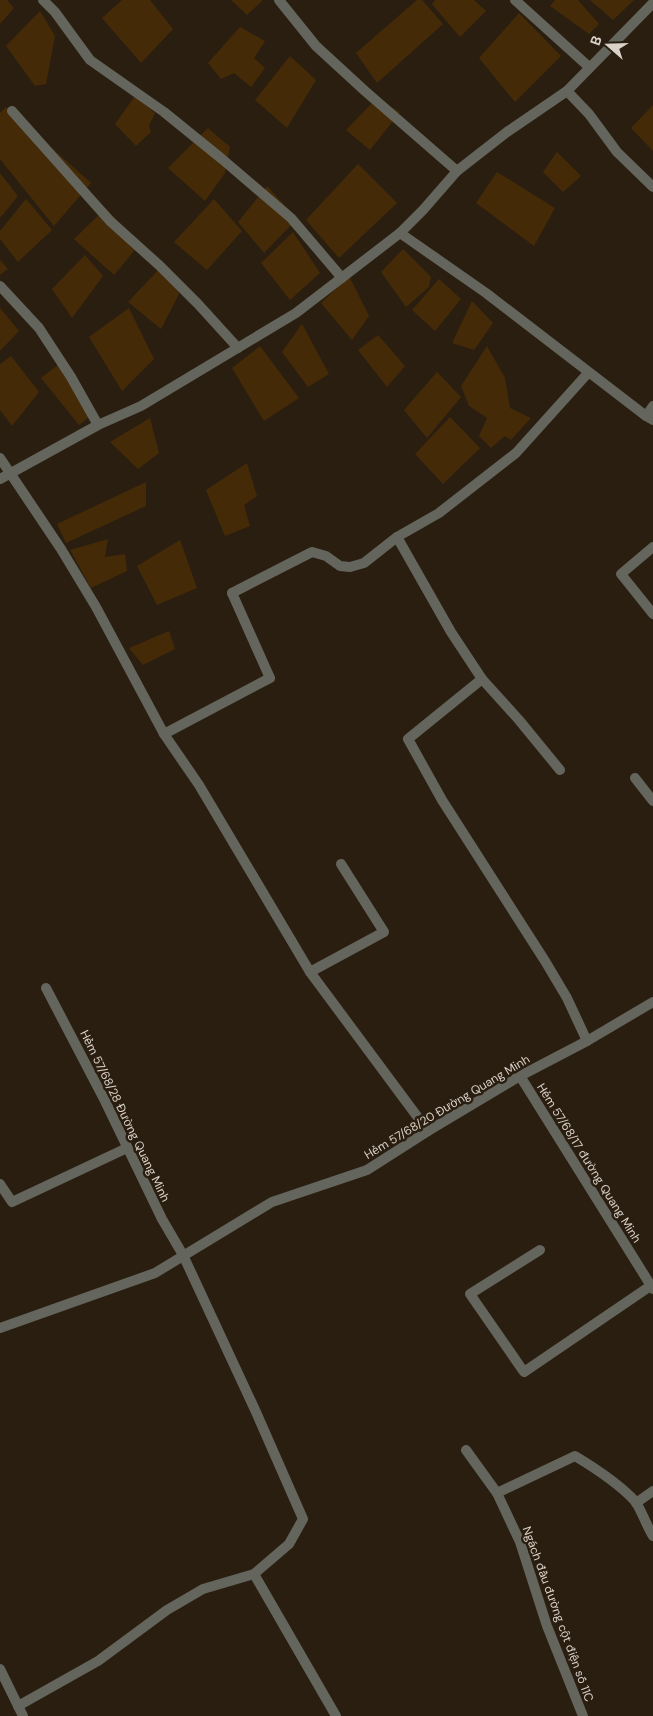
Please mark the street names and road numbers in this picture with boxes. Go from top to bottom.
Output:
street label: Hẻm 57/68/28 Đường Quang Minh [76,1027,174,1205]
street label: Hẻm 57/68/20 Đường Quang Minh [361,1051,533,1163]
street label: Hẻm 57/68/17 đường Quang Minh [533,1080,645,1246]
street label: Ngách đầu đường cột điện số 11C [519,1524,597,1704]

